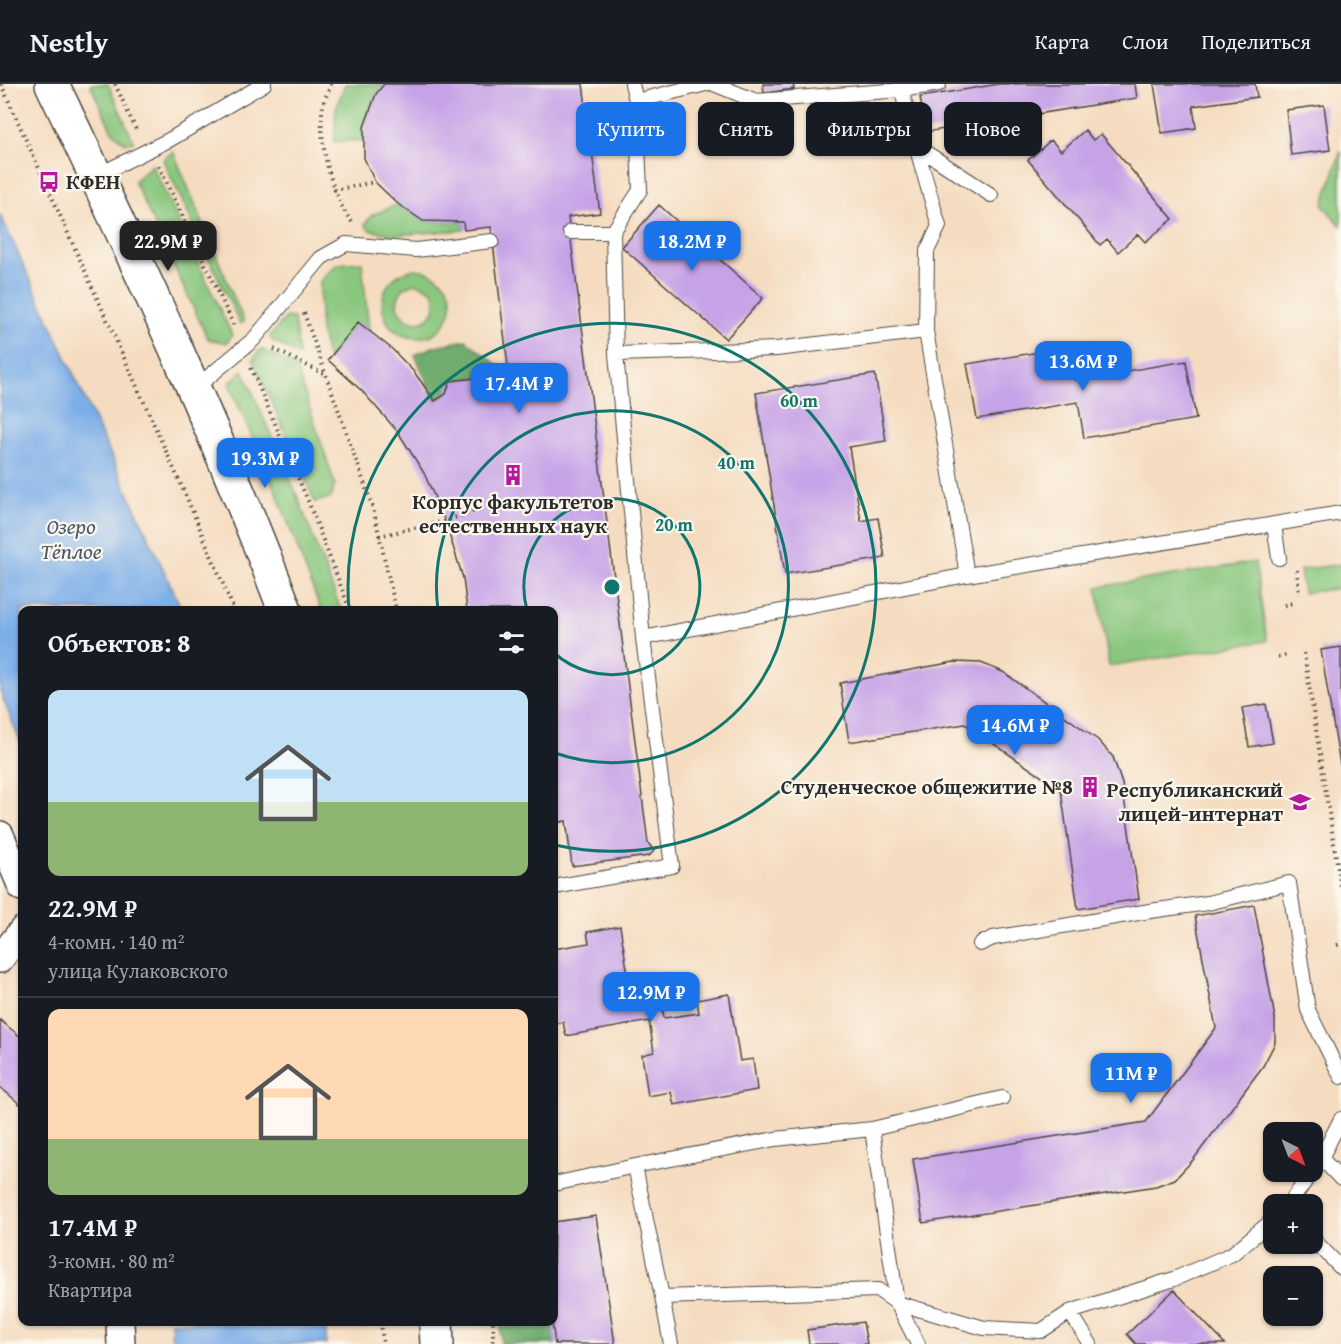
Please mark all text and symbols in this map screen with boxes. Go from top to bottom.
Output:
text: Nestly [30,21,108,62]
text: Карта [1035,26,1089,57]
text: Слои [1122,26,1168,57]
text: Поделиться [1201,26,1311,57]
chip: Купить [576,102,686,156]
chip: Снять [698,102,794,156]
chip: Фильтры [806,102,932,156]
chip: Новое [944,102,1042,156]
place label: КФЕН [66,166,120,197]
bus stop icon: КФЕН [37,170,61,194]
pin: 22.9M ₽ [113,221,223,272]
pin: 18.2M ₽ [637,221,747,272]
text: 22.9M ₽ [134,226,202,255]
text: 18.2M ₽ [658,226,726,255]
pin: 13.6M ₽ [1028,341,1138,392]
text: 13.6M ₽ [1049,346,1117,375]
pin: 17.4M ₽ [464,363,574,414]
text: 17.4M ₽ [485,368,553,397]
text: 60 m [780,387,819,414]
pin: 19.3M ₽ [210,438,320,489]
text: 19.3M ₽ [231,443,299,472]
text: 40 m [717,449,756,476]
building icon: Корпус факультетов естественных наук [501,463,525,487]
place label: Корпус факультетов естественных наук [412,486,614,541]
water label: Озеро Тёплое [40,510,102,567]
text: 20 m [655,511,694,538]
centre of rings [602,577,622,597]
text: Объектов: 8 [48,623,191,662]
icon: filters [495,626,528,659]
pin: 14.6M ₽ [960,705,1070,756]
text: 14.6M ₽ [981,710,1049,739]
icon: home [234,729,342,837]
place label: Студенческое общежитие №8 [781,771,1073,802]
place label: Республиканский лицей-интернат [1107,774,1284,829]
building icon: Студенческое общежитие №8 [1078,775,1102,799]
school or university icon: Республиканский лицей-интернат [1288,790,1312,814]
text: 22.9M ₽ [48,888,137,927]
text: 4-комн. · 140 m² [48,927,184,956]
text: улица Кулаковского [48,956,228,985]
pin: 12.9M ₽ [596,972,706,1023]
text: 12.9M ₽ [617,977,685,1006]
icon: home [234,1048,342,1156]
pin: 11M ₽ [1089,1053,1173,1104]
text: 11M ₽ [1105,1058,1157,1087]
north arrow [1263,1122,1323,1182]
map controls [1263,1122,1323,1326]
button: + [1263,1194,1323,1254]
text: 17.4M ₽ [48,1207,137,1246]
text: 3-комн. · 80 m² [48,1246,175,1275]
button: − [1263,1266,1323,1326]
text: Квартира [48,1275,132,1304]

